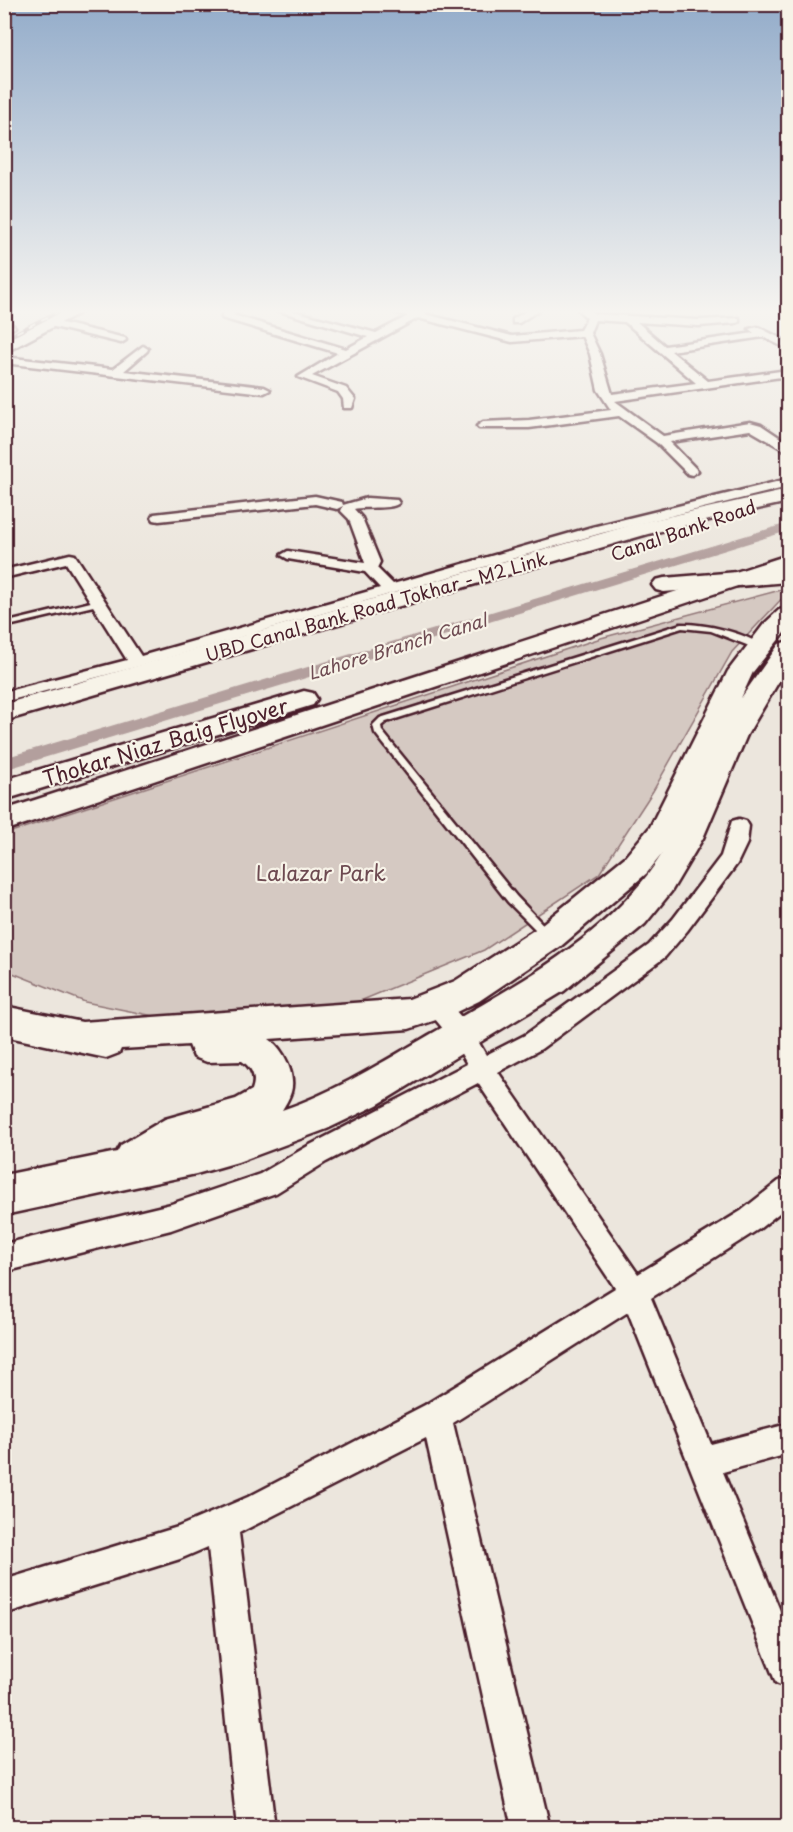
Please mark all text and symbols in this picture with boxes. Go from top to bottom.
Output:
street label: Canal Bank Road [607,492,759,568]
street label: UBD Canal Bank Road Tokhar - M2 Link [202,544,550,668]
water label: Lahore Branch Canal [304,605,493,686]
street label: Thokar Niaz Baig Flyover [38,688,292,794]
park label: Lalazar Park [256,856,386,888]

